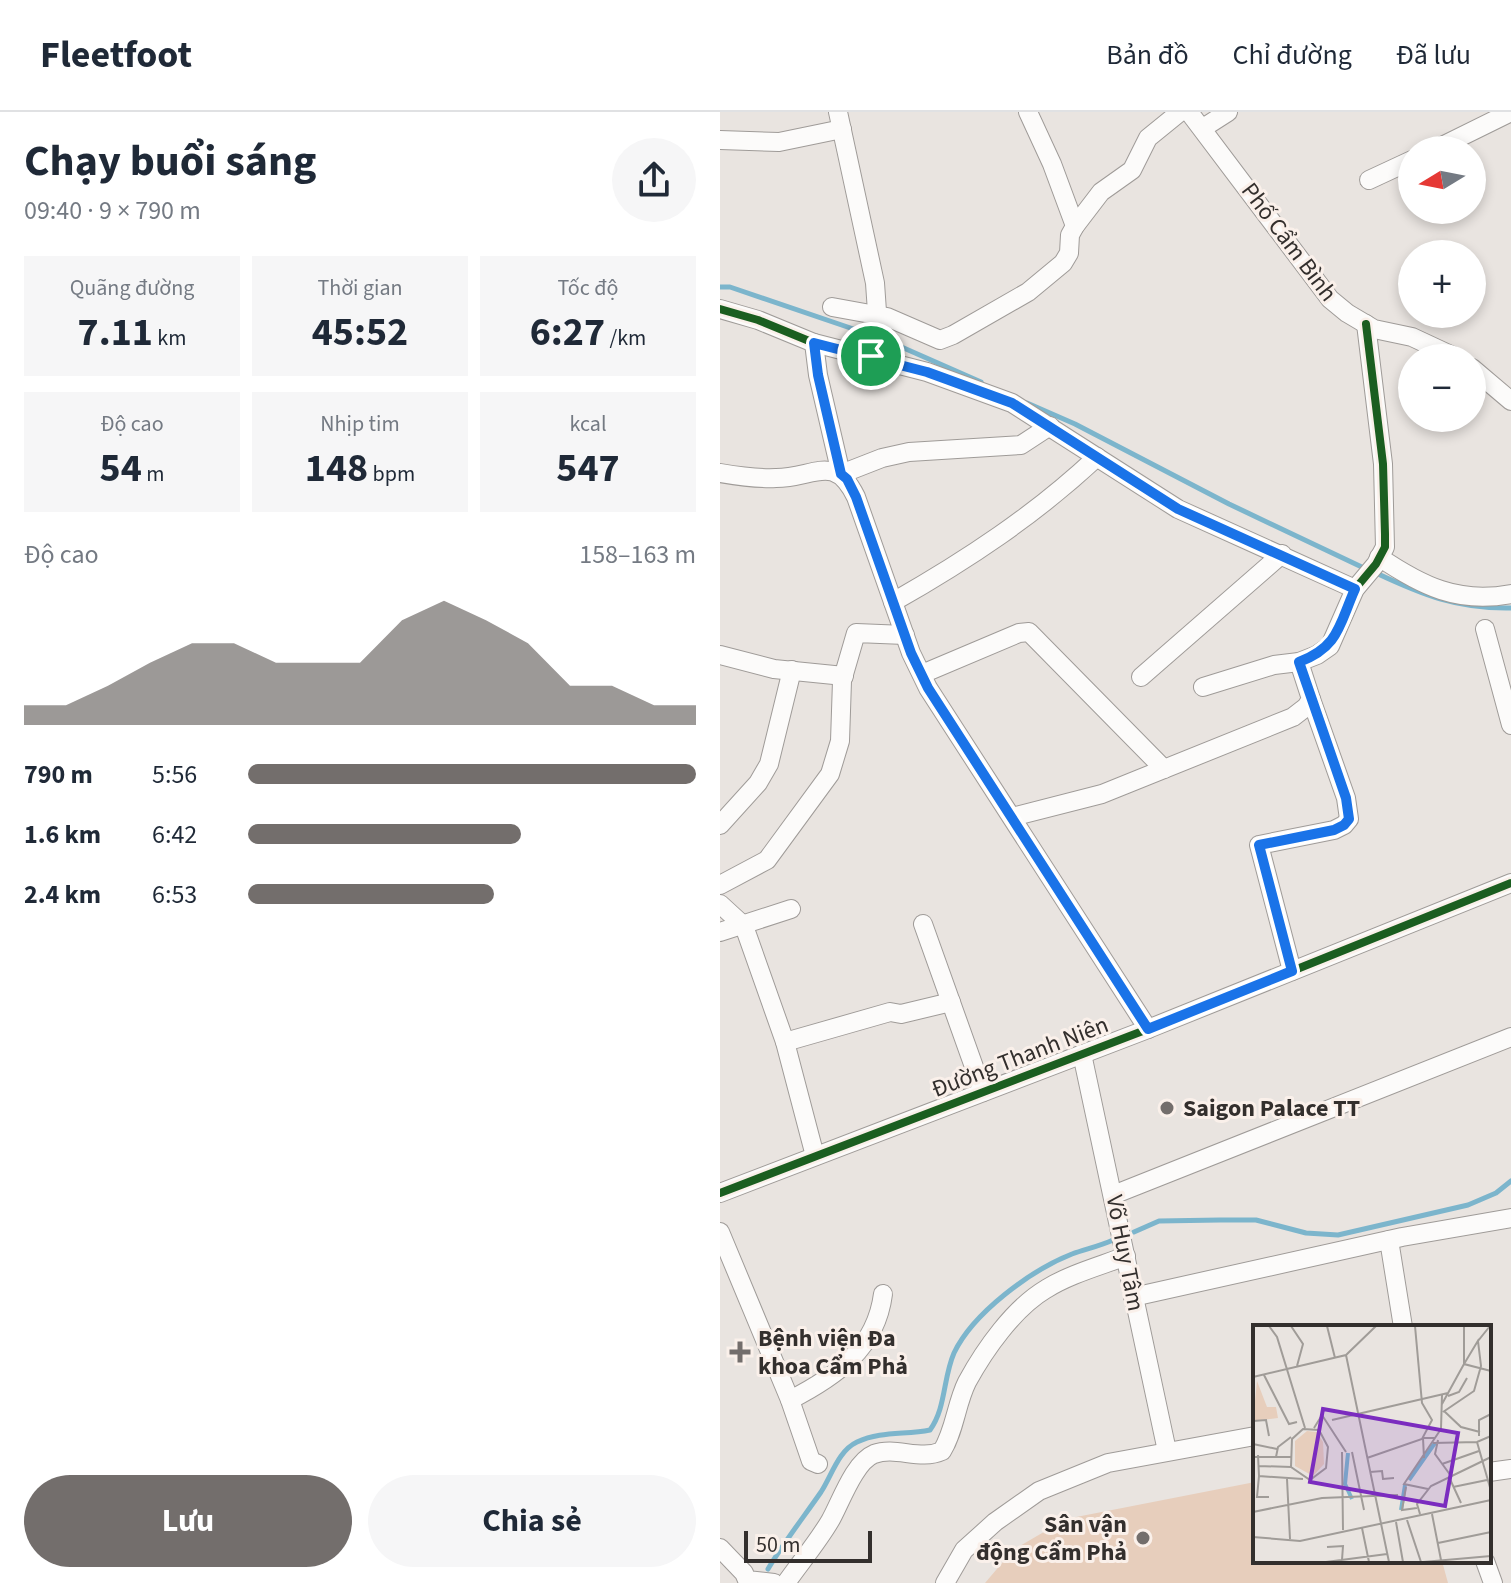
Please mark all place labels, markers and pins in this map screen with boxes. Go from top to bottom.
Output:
pin [837,322,905,390]
place label: Saigon Palace TT [1183,1091,1360,1126]
marker: Saigon Palace TT [1158,1099,1176,1117]
place label: Bệnh viện Đa khoa Cẩm Phả [758,1321,908,1384]
marker: Bệnh viện Đa khoa Cẩm Phả [729,1341,751,1363]
place label: Sân vận động Cẩm Phả [976,1507,1127,1570]
marker: Sân vận động Cẩm Phả [1134,1529,1152,1547]

